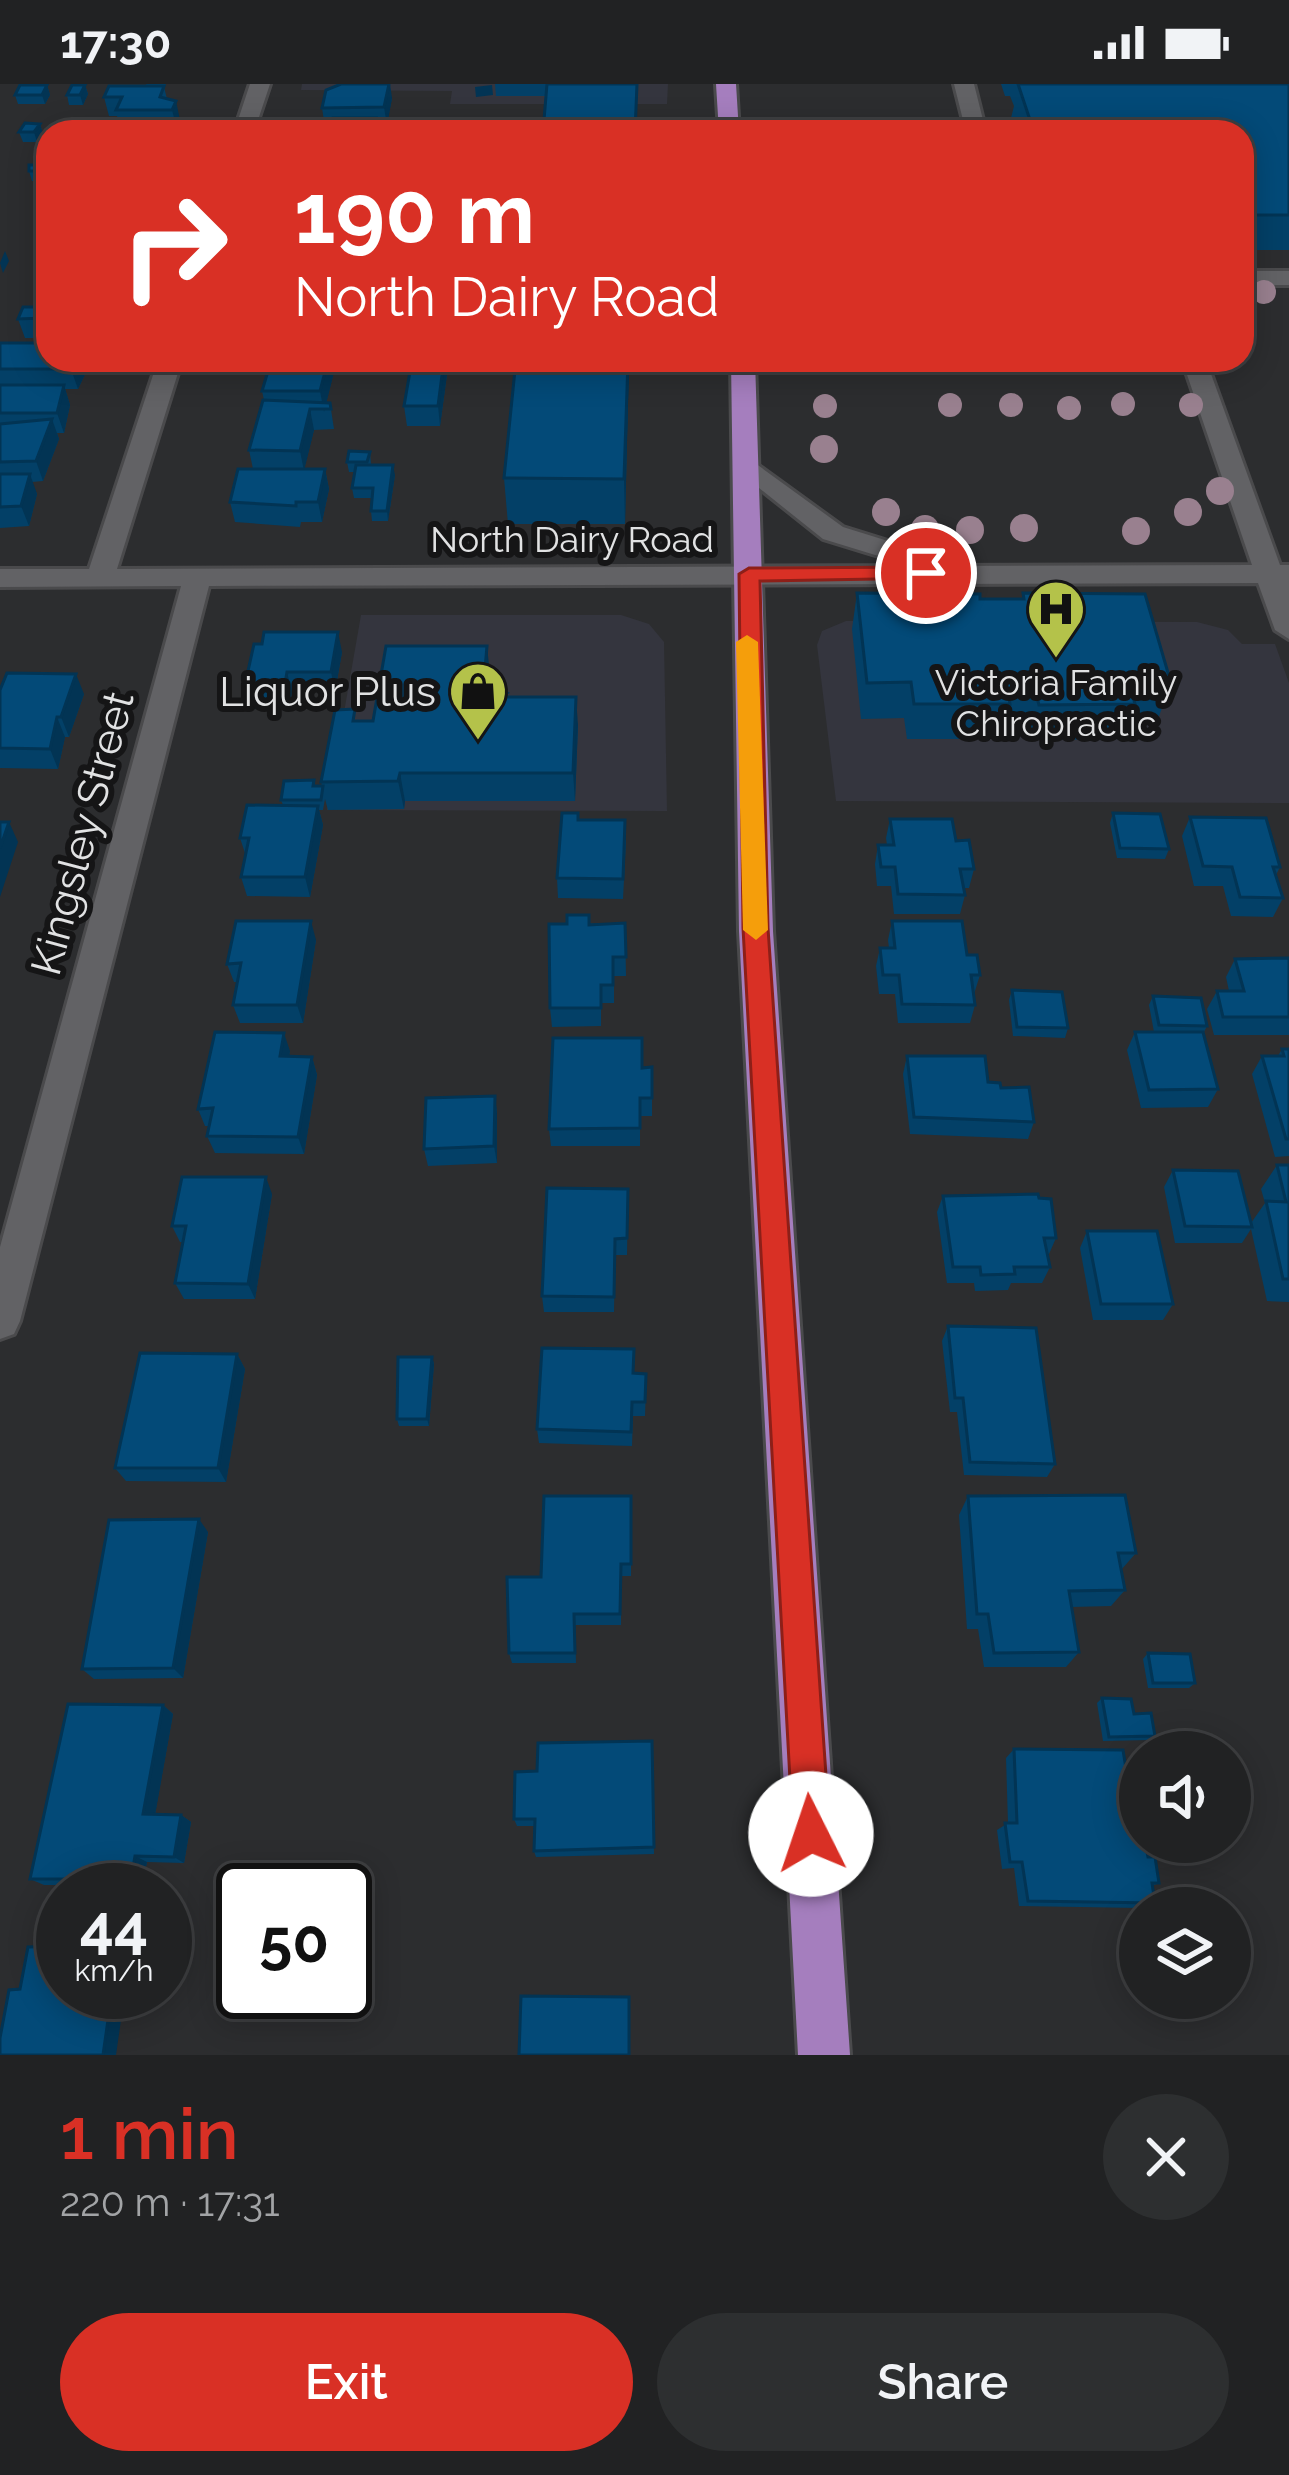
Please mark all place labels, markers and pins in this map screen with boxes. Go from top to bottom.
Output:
pin [875,522,977,624]
hospital icon: Victoria Family Chiropractic [1025,578,1087,660]
shop icon: Liquor Plus [447,660,509,742]
place label: Victoria Family Chiropractic [935,661,1177,744]
place label: Liquor Plus [219,667,436,716]

